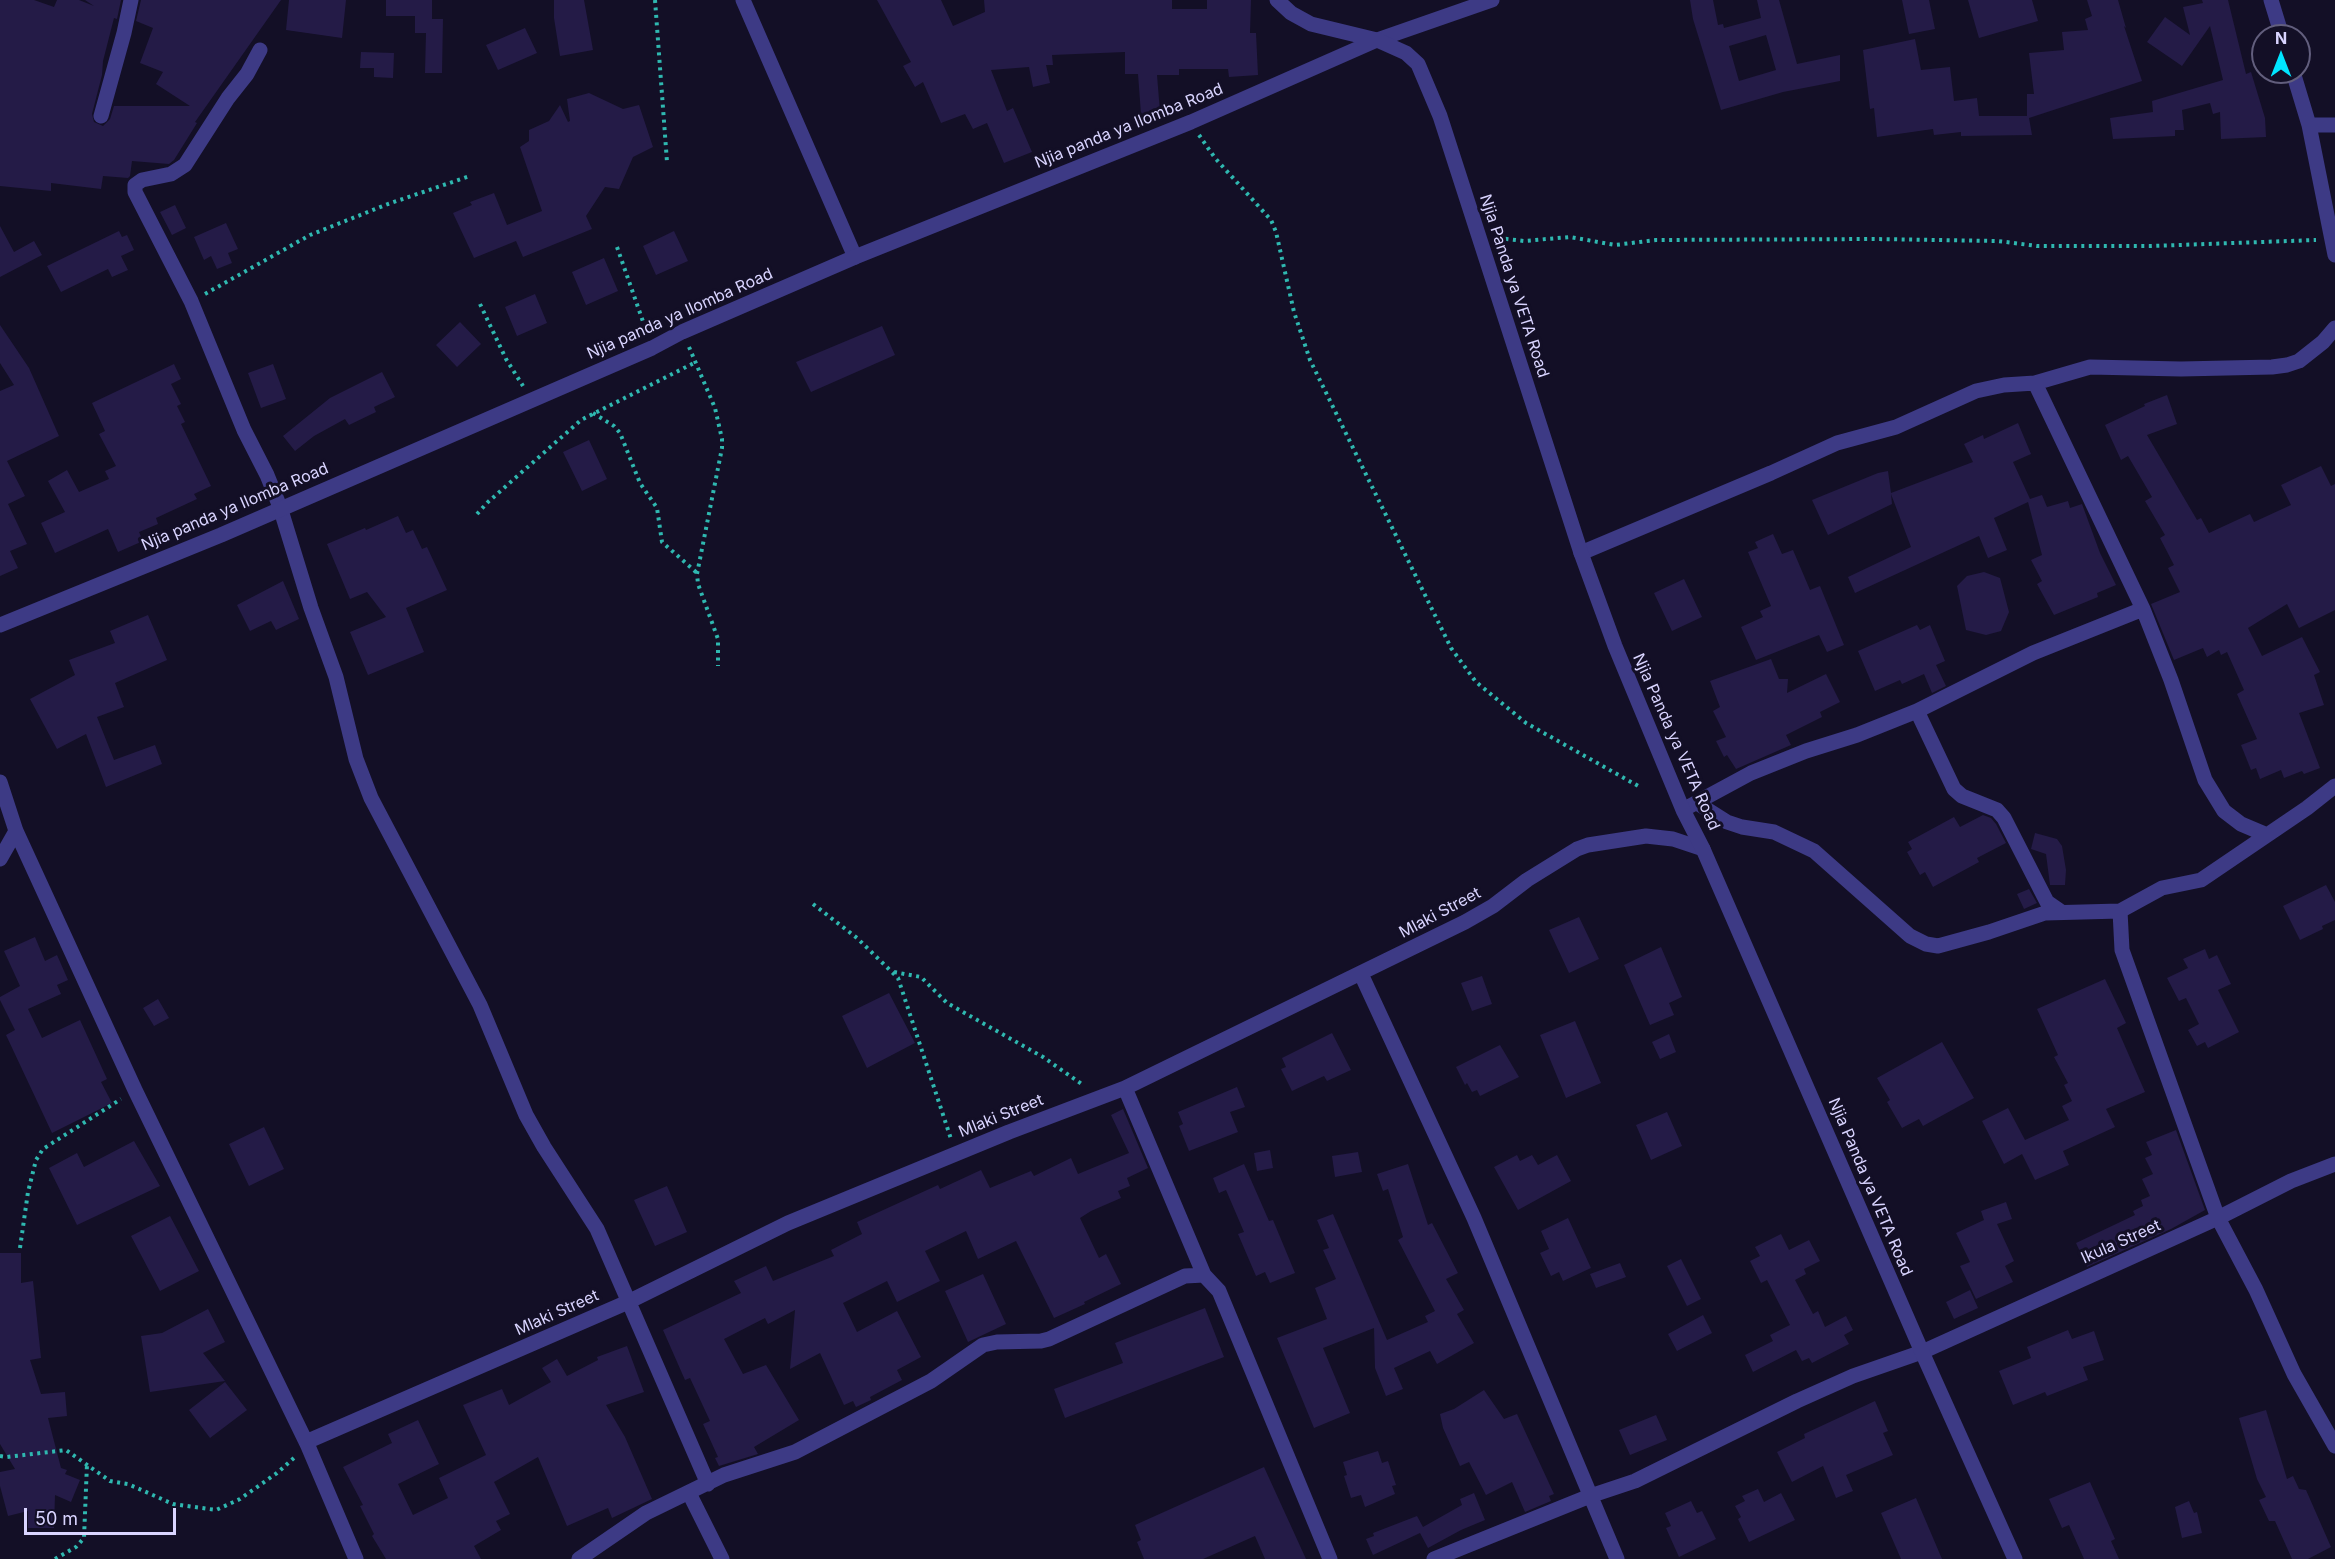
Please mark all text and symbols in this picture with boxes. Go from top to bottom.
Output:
north arrow [2251,24,2311,84]
text: N [2275,28,2287,48]
street label: Njia panda ya Ilomba Road [1032,79,1226,173]
street label: Njia Panda ya VETA Road [1475,192,1553,380]
street label: Njia panda ya Ilomba Road [584,264,776,364]
street label: Njia panda ya Ilomba Road [139,459,331,555]
street label: Njia Panda ya VETA Road [1628,651,1724,833]
street label: Mlaki Street [1396,883,1484,943]
street label: Mlaki Street [956,1090,1046,1142]
street label: Njia Panda ya VETA Road [1824,1095,1916,1279]
street label: Ikula Street [2078,1216,2164,1268]
street label: Mlaki Street [512,1286,602,1340]
scale bar [27,1496,178,1534]
text: 50 m [35,1508,78,1529]

